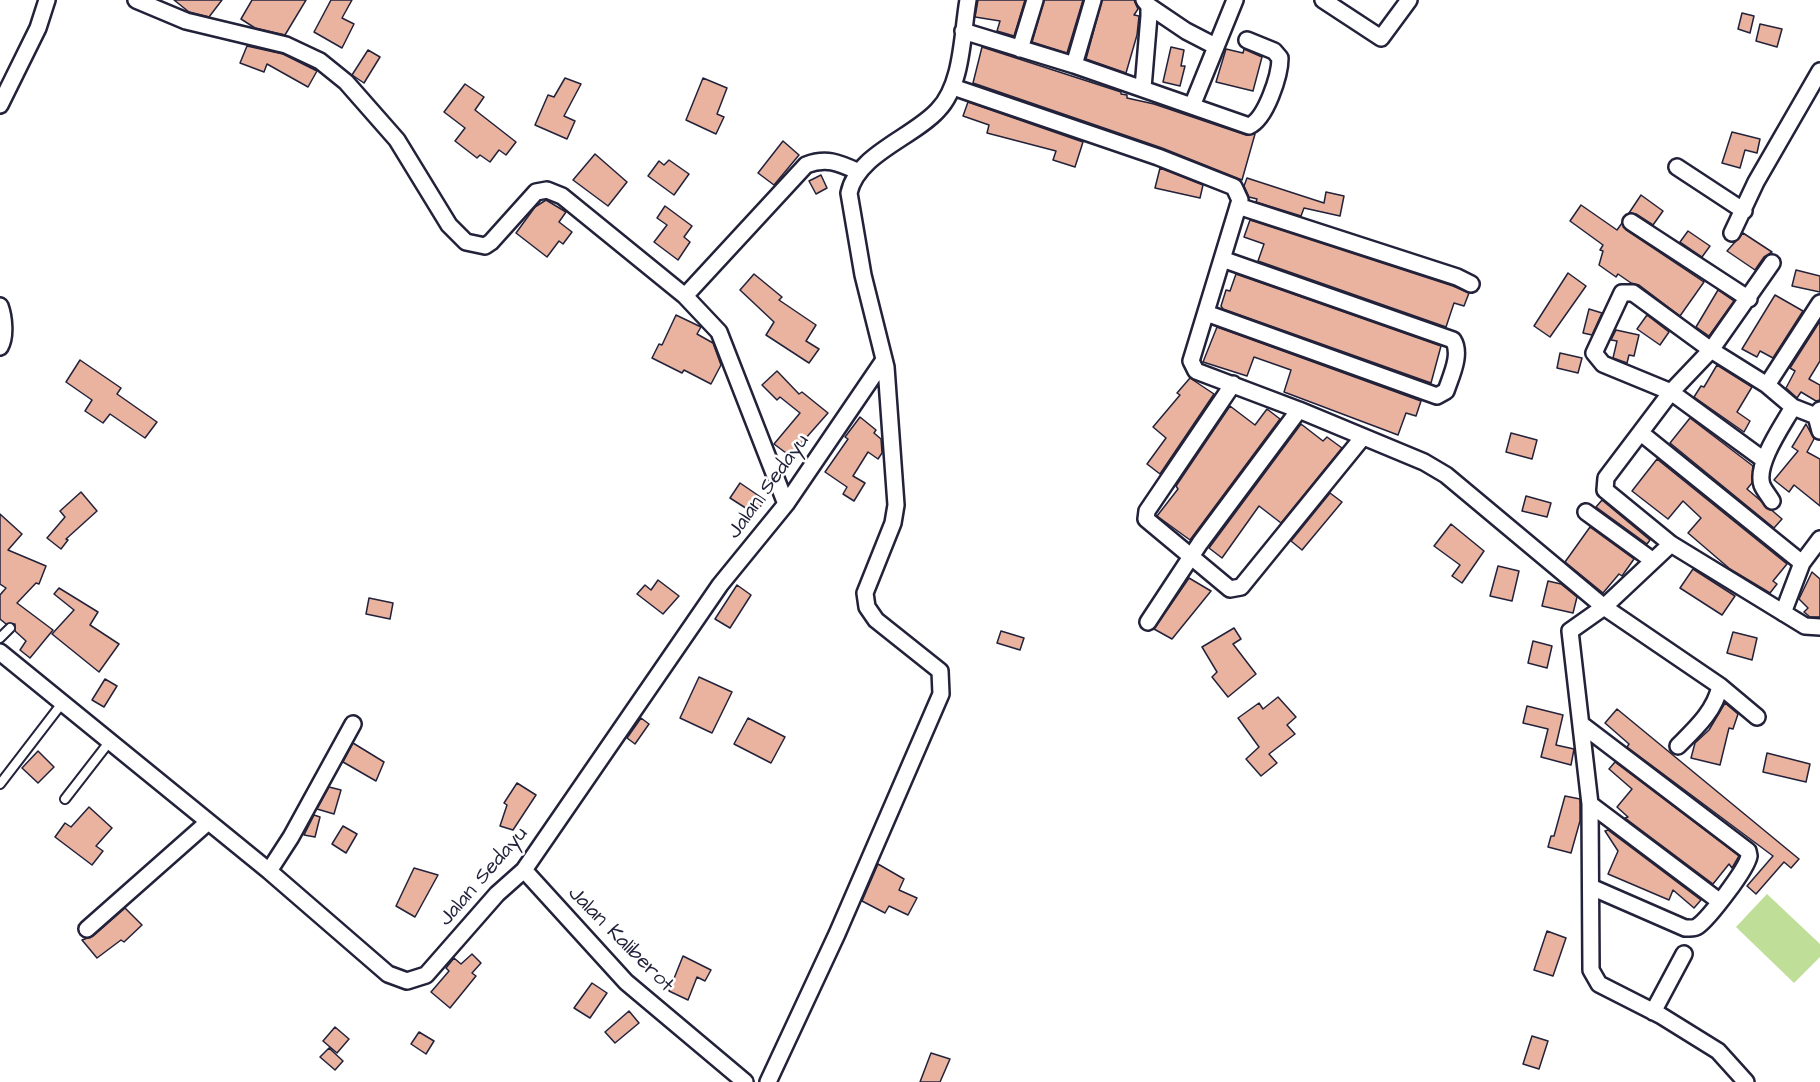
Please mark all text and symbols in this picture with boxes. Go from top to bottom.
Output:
street label: Jalan Sedayu [723,430,815,544]
street label: Jalan Sedayu [434,822,534,932]
street label: Jalan Kaliberot [562,882,678,998]

